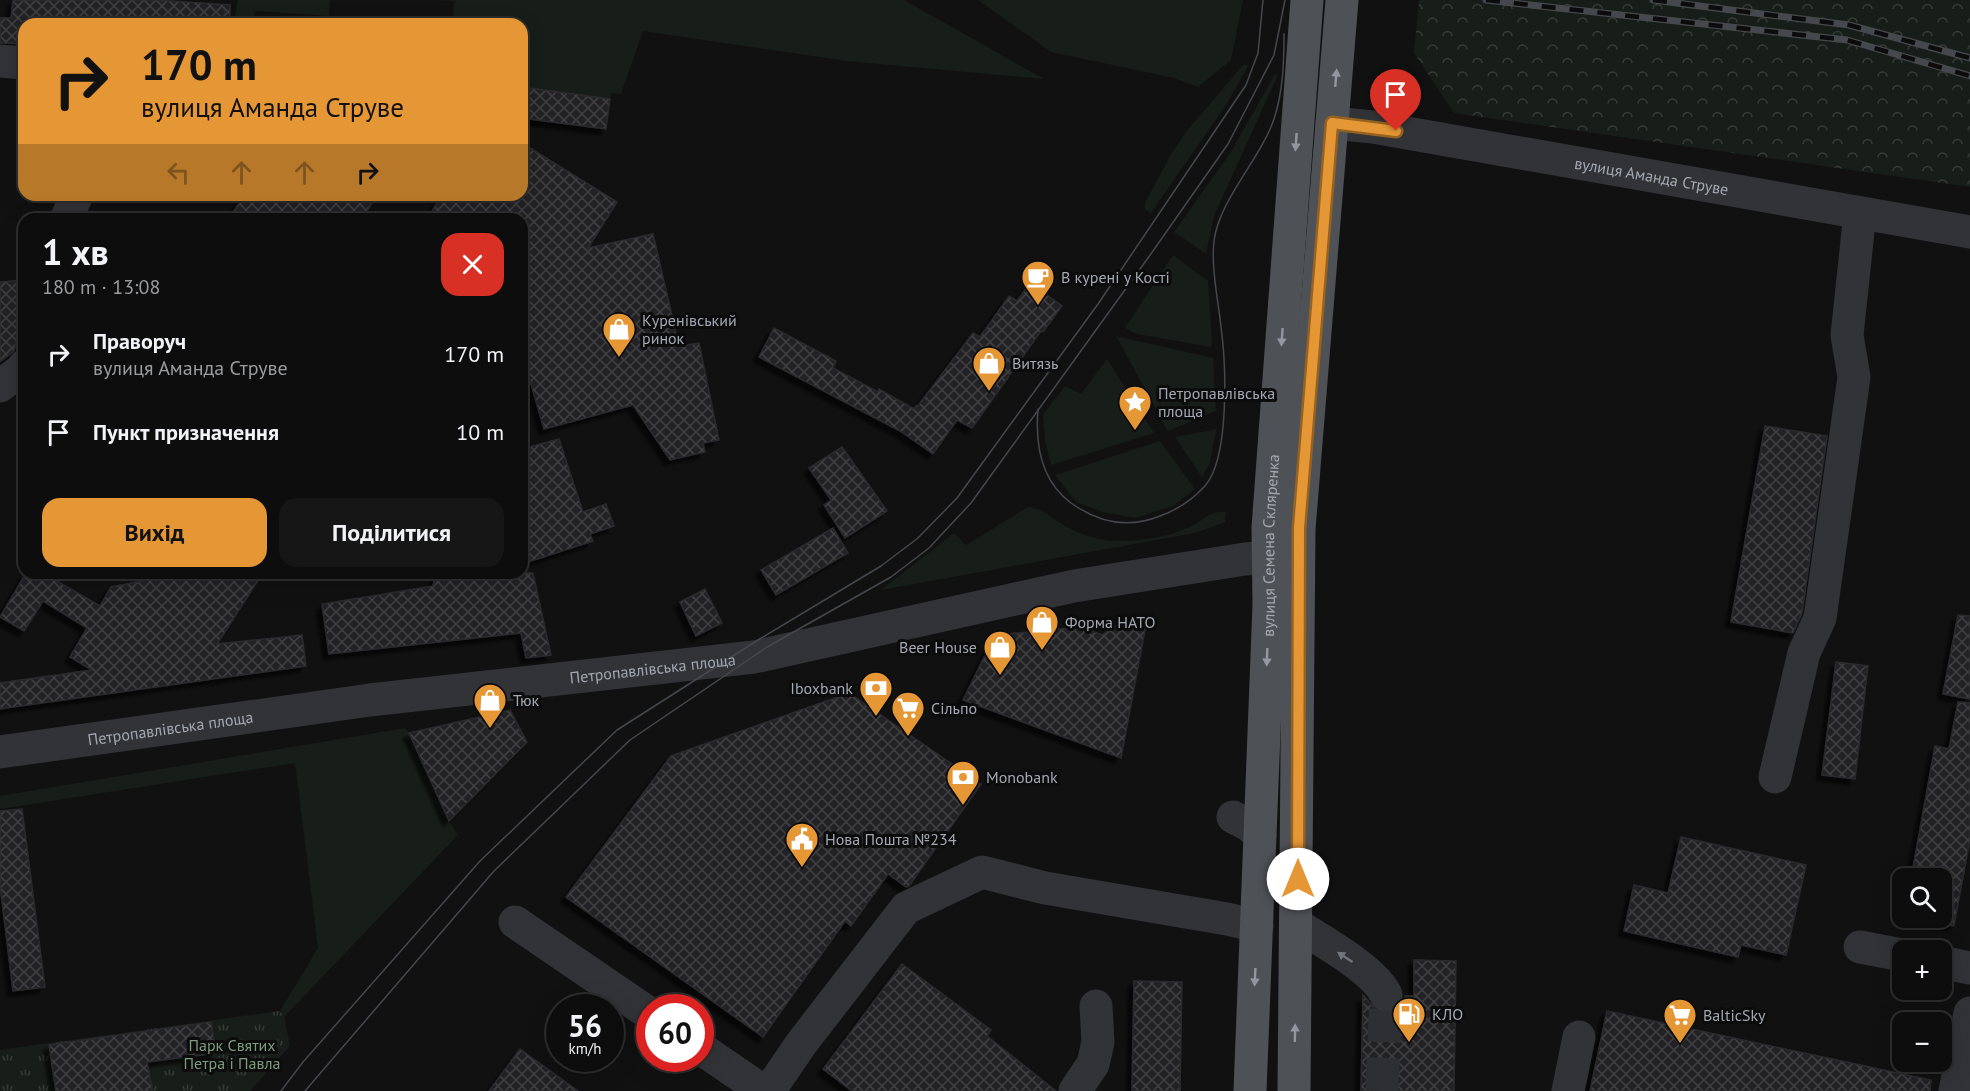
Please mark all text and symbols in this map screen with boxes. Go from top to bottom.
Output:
text: 170 m [141,37,257,92]
icon: right [42,42,120,120]
one-way arrow [1331,68,1341,87]
pin [1370,69,1421,131]
icon: arrive [1379,78,1412,111]
text: вулиця Аманда Струве [141,90,404,124]
one-way arrow [1291,133,1301,152]
street label: вулиця Аманда Струве [1573,153,1730,199]
icon: left [162,156,195,189]
icon: ahead [225,156,258,189]
icon: ahead [288,156,321,189]
icon: right [351,156,384,189]
text: 1 хв [42,228,109,275]
button: close [441,233,504,296]
cafe icon: В курені у Кості [1020,259,1056,306]
place label: В курені у Кості [1061,267,1170,287]
text: 180 m · 13:08 [42,274,160,300]
place label: Куренівський ринок [642,310,737,348]
shop icon: Куренівський ринок [601,311,637,358]
text: Праворуч [93,327,186,355]
one-way arrow [1277,327,1287,346]
icon: right [42,338,75,371]
text: 170 m [444,340,504,368]
shop icon: Витязь [971,345,1007,392]
place label: Витязь [1012,353,1059,373]
text: вулиця Аманда Струве [93,355,288,381]
place label: Петропавлівська площа [1158,383,1275,421]
place icon: Петропавлівська площа [1117,384,1153,431]
icon: arrive [42,416,75,449]
text: Пункт призначення [93,418,279,446]
text: 10 m [456,418,504,446]
street label: вулиця Семена Скляренка [1258,453,1283,637]
button: Вихід [42,498,267,567]
button: Поділитися [279,498,504,567]
shop icon: Форма НАТО [1024,604,1060,651]
place label: Форма НАТО [1065,612,1155,632]
shop icon: Beer House [982,629,1018,676]
place label: Beer House [899,637,977,657]
one-way arrow [1262,647,1272,666]
street label: Петропавлівська площа [569,649,737,688]
bank icon: Iboxbank [858,670,894,717]
place label: Iboxbank [790,678,853,698]
shop icon: Тюк [472,682,508,729]
place label: Тюк [513,690,540,710]
supermarket icon: Сільпо [890,690,926,737]
place label: Сільпо [931,698,977,718]
street label: Петропавлівська площа [86,707,254,750]
bank icon: Monobank [945,759,981,806]
place label: Monobank [986,767,1058,787]
public building icon: Нова Пошта №234 [784,821,820,868]
place label: Нова Пошта №234 [825,829,957,849]
position arrow [1266,847,1330,911]
map controls [1892,868,1952,1072]
button: search [1892,868,1952,928]
button: + [1892,940,1952,1000]
one-way arrow [1337,952,1353,963]
one-way arrow [1250,968,1259,987]
speed limit sign: 60 [636,994,714,1072]
fuel station icon: КЛО [1391,996,1427,1043]
supermarket icon: BalticSky [1662,997,1698,1044]
place label: КЛО [1432,1004,1463,1024]
place label: BalticSky [1703,1005,1766,1025]
text: 56 [568,1006,602,1045]
button: − [1892,1012,1952,1072]
one-way arrow [1290,1023,1300,1042]
park label: Парк Святих Петра і Павла [184,1035,280,1073]
text: km/h [569,1039,601,1058]

